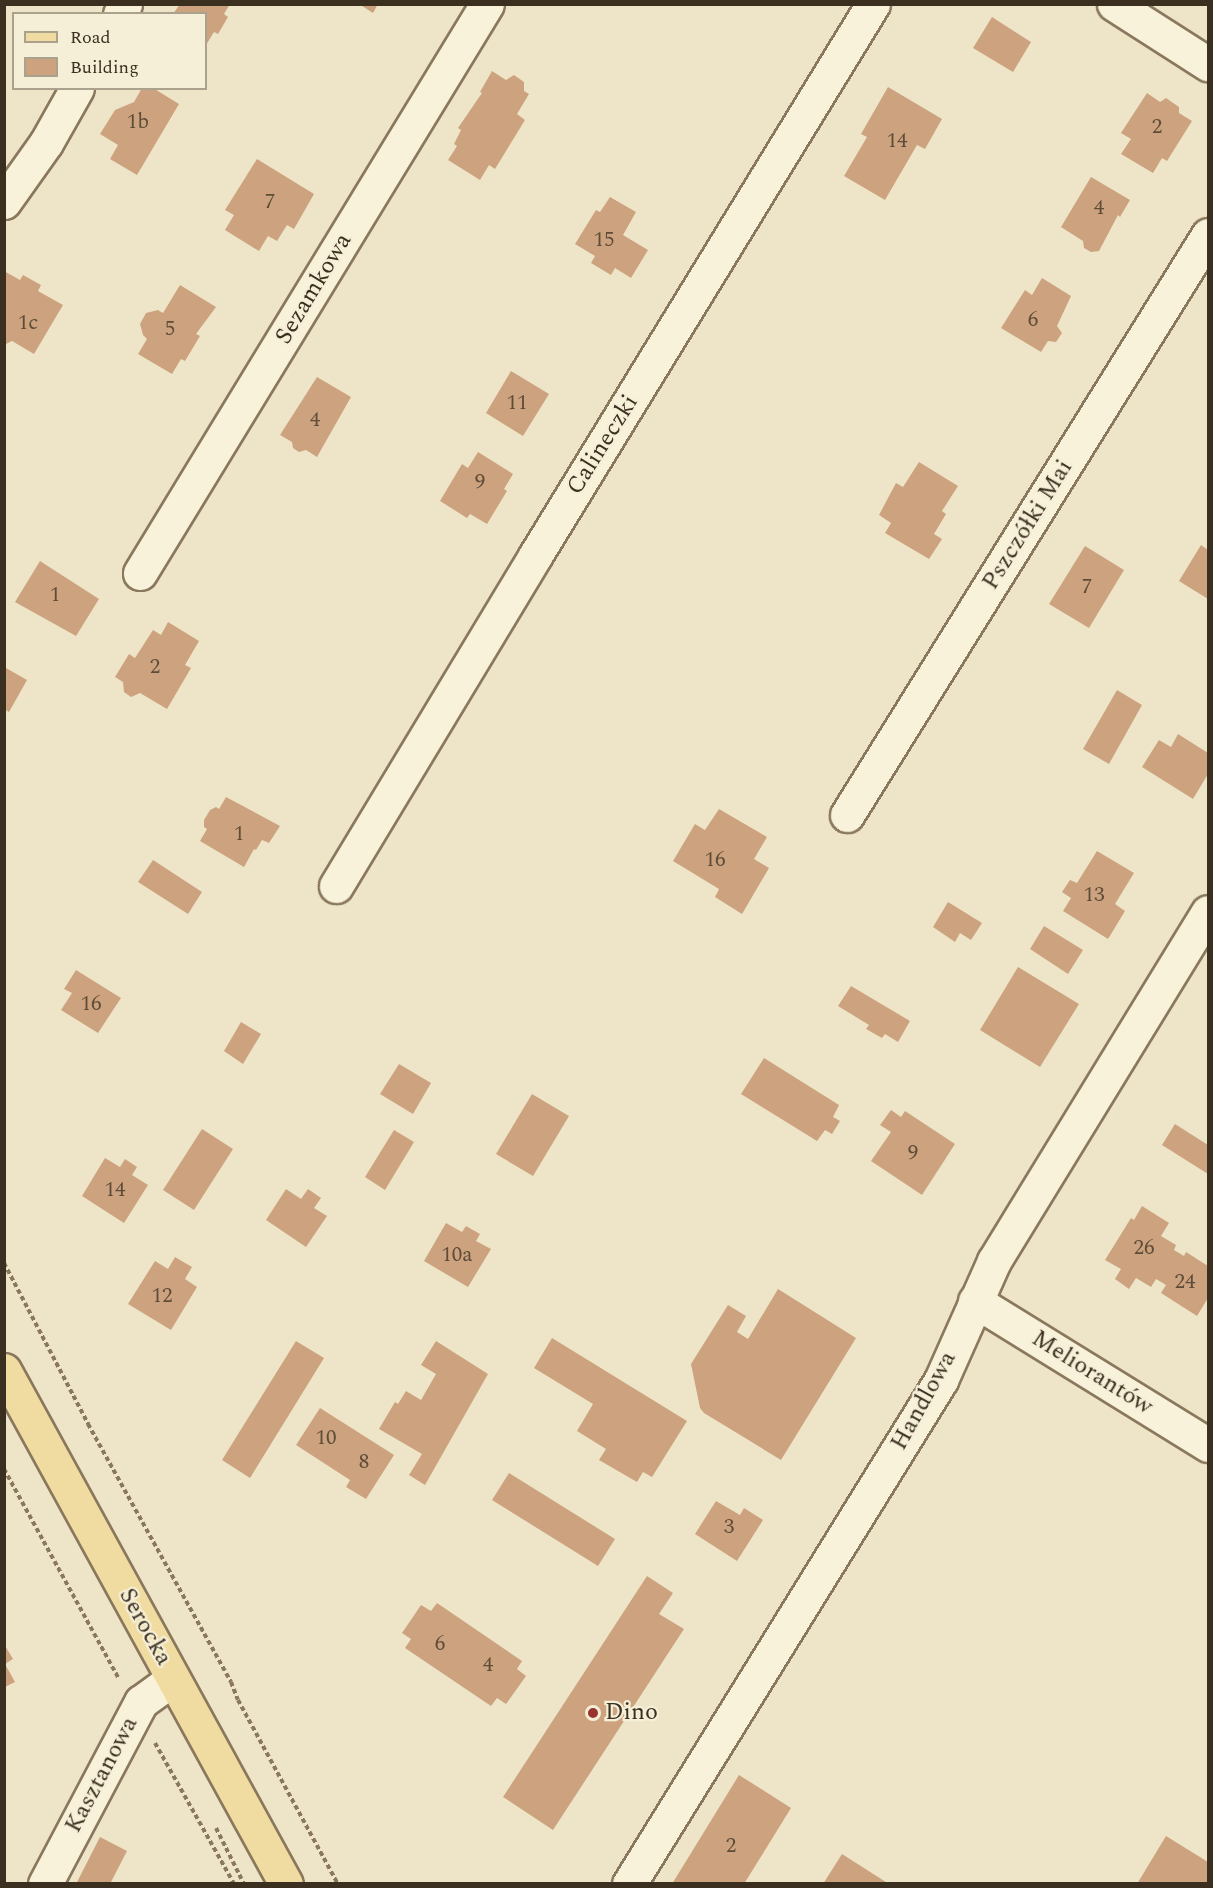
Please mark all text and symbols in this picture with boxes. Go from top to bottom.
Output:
legend [12,12,207,90]
text: Road [70,24,111,51]
text: Building [70,54,139,81]
house number: 1b [127,109,149,135]
house number: 2 [1152,114,1162,140]
house number: 14 [887,128,907,154]
house number: 7 [265,189,275,215]
house number: 4 [1094,195,1104,221]
house number: 15 [594,227,614,253]
street label: Sezamkowa [270,228,358,350]
house number: 6 [1028,307,1038,333]
house number: 1c [18,310,38,336]
house number: 5 [165,316,175,342]
house number: 11 [507,390,527,416]
street label: Calineczki [561,390,645,500]
house number: 4 [310,407,320,433]
street label: Pszczółki Mai [977,455,1079,595]
house number: 9 [475,469,485,495]
house number: 7 [1082,574,1092,600]
house number: 1 [50,582,60,608]
house number: 2 [150,654,160,680]
house number: 1 [234,821,244,847]
house number: 16 [705,847,725,873]
house number: 13 [1084,882,1104,908]
house number: 16 [81,991,101,1017]
house number: 9 [908,1140,918,1166]
house number: 14 [105,1177,125,1203]
house number: 26 [1134,1235,1154,1261]
house number: 10a [441,1242,473,1268]
house number: 24 [1175,1269,1195,1295]
house number: 12 [152,1283,172,1309]
street label: Meliorantów [1026,1324,1158,1422]
street label: Handlowa [885,1347,963,1455]
house number: 10 [316,1425,336,1451]
house number: 8 [359,1449,369,1475]
house number: 3 [724,1514,734,1540]
street label: Serocka [112,1583,178,1671]
house number: 6 [435,1631,445,1657]
house number: 4 [483,1652,493,1678]
place label: Dino [605,1699,658,1727]
marker: Dino [586,1706,600,1720]
street label: Kasztanowa [59,1712,145,1838]
house number: 2 [726,1833,736,1859]

